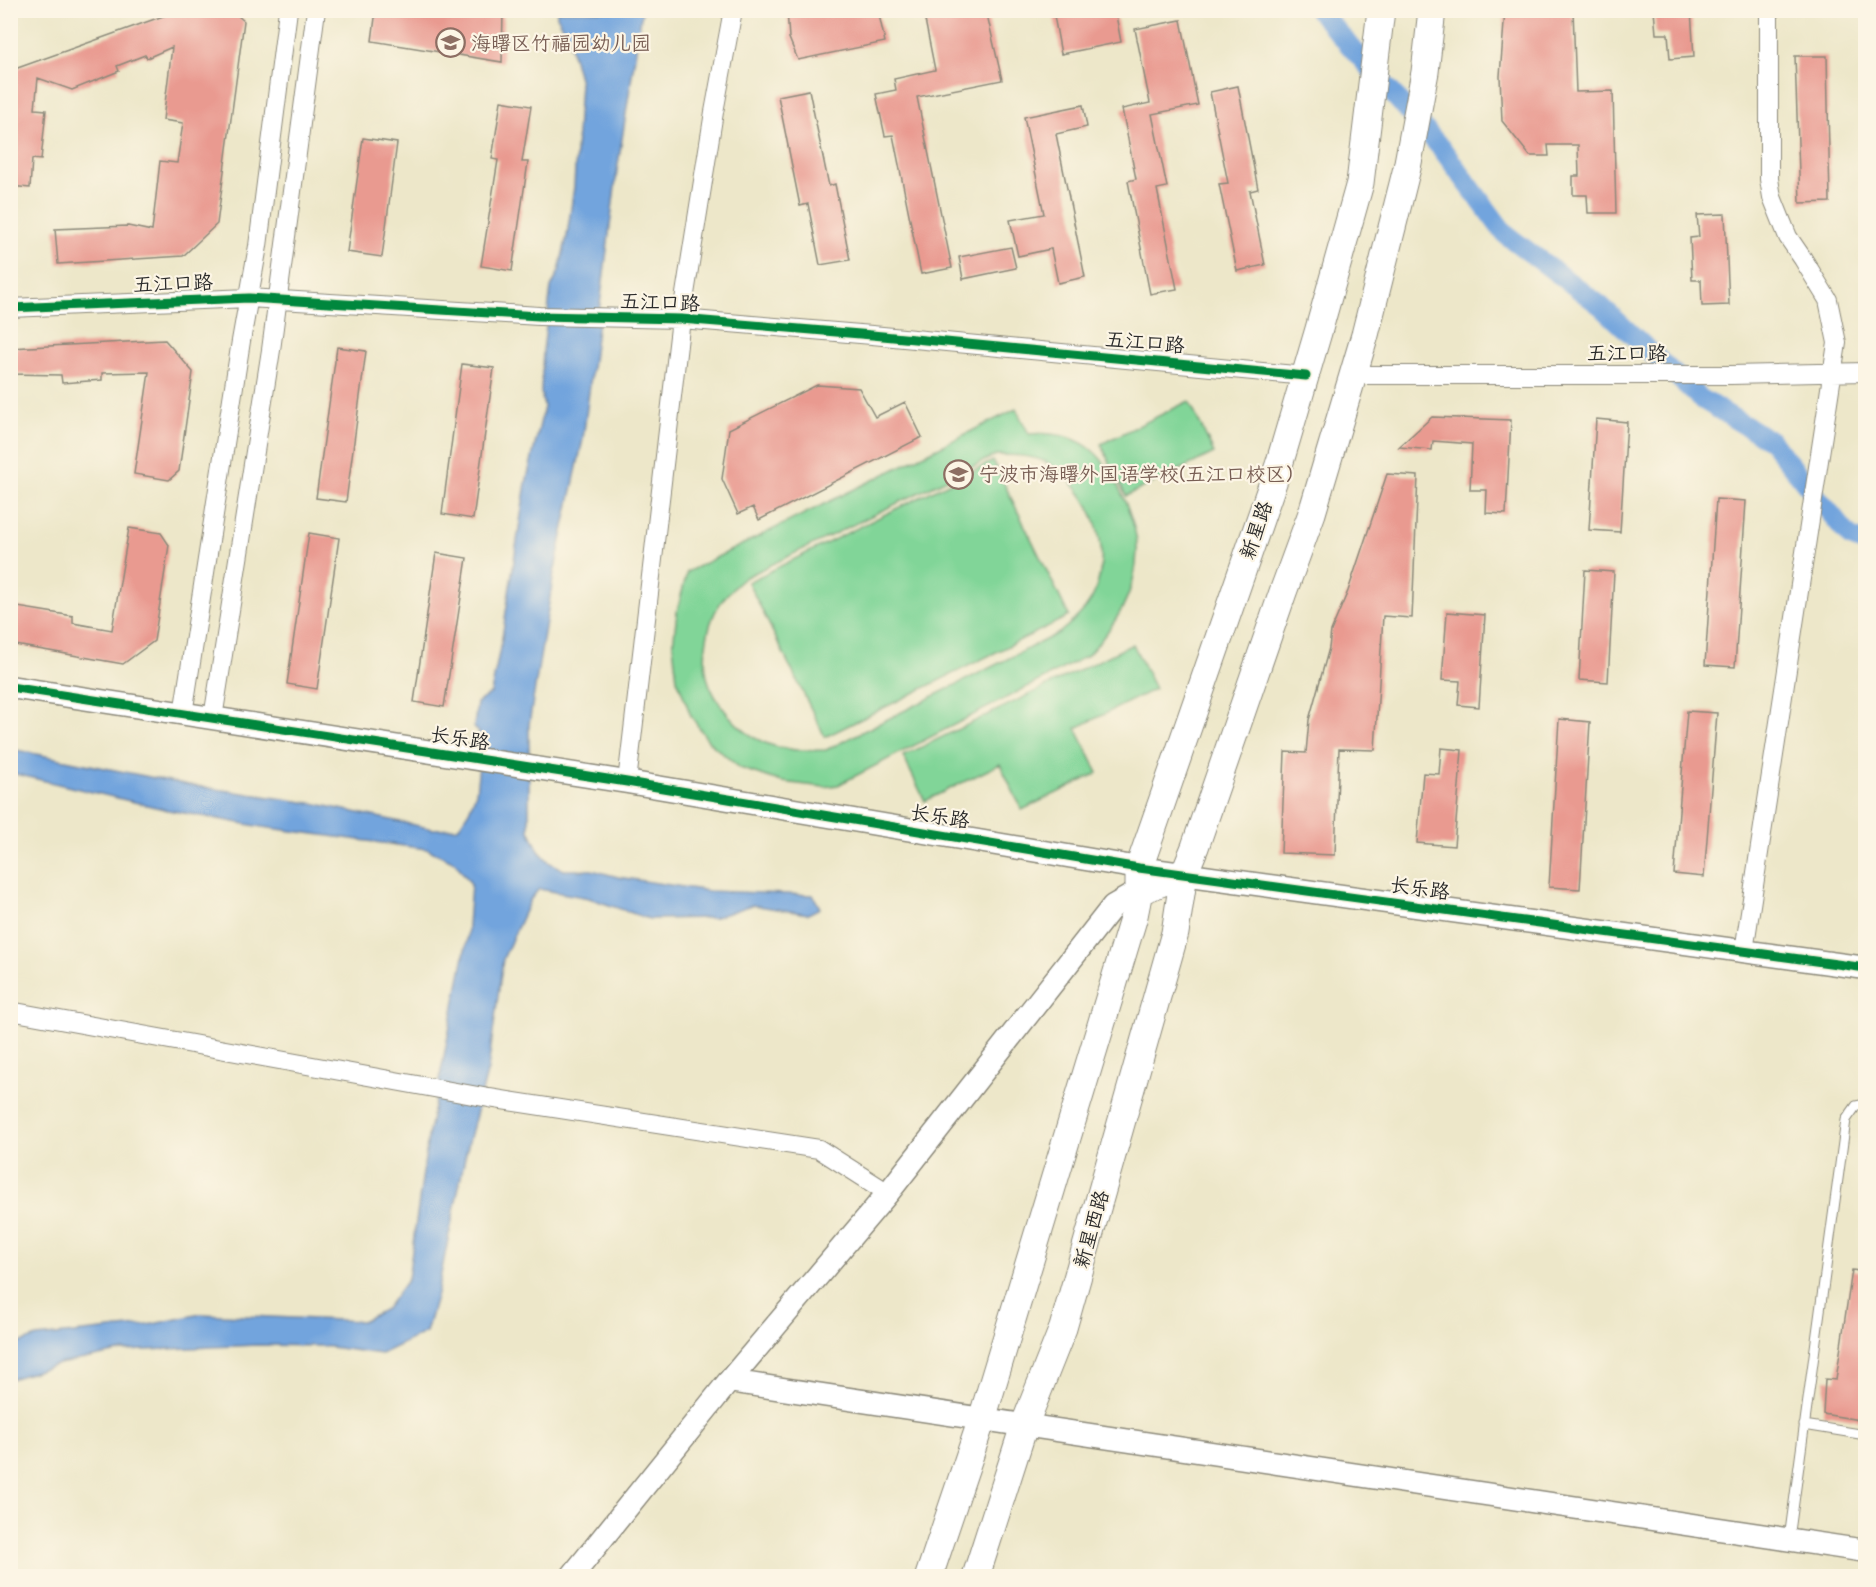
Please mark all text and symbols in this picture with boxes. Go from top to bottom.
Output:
school or university icon: 海曙区竹福园幼儿园 [434,27,466,59]
place label: 海曙区竹福园幼儿园 [471,29,651,56]
street label: 五江口路 [133,268,214,297]
street label: 五江口路 [620,287,701,316]
street label: 五江口路 [1104,325,1187,359]
street label: 五江口路 [1587,339,1668,366]
school or university icon: 宁波市海曙外国语学校(五江口校区) [942,458,974,490]
place label: 宁波市海曙外国语学校(五江口校区) [979,460,1293,487]
street label: 新星路 [1233,496,1278,563]
street label: 长乐路 [428,719,493,756]
street label: 长乐路 [908,797,973,834]
street label: 长乐路 [1388,870,1453,905]
street label: 新星西路 [1067,1186,1115,1271]

